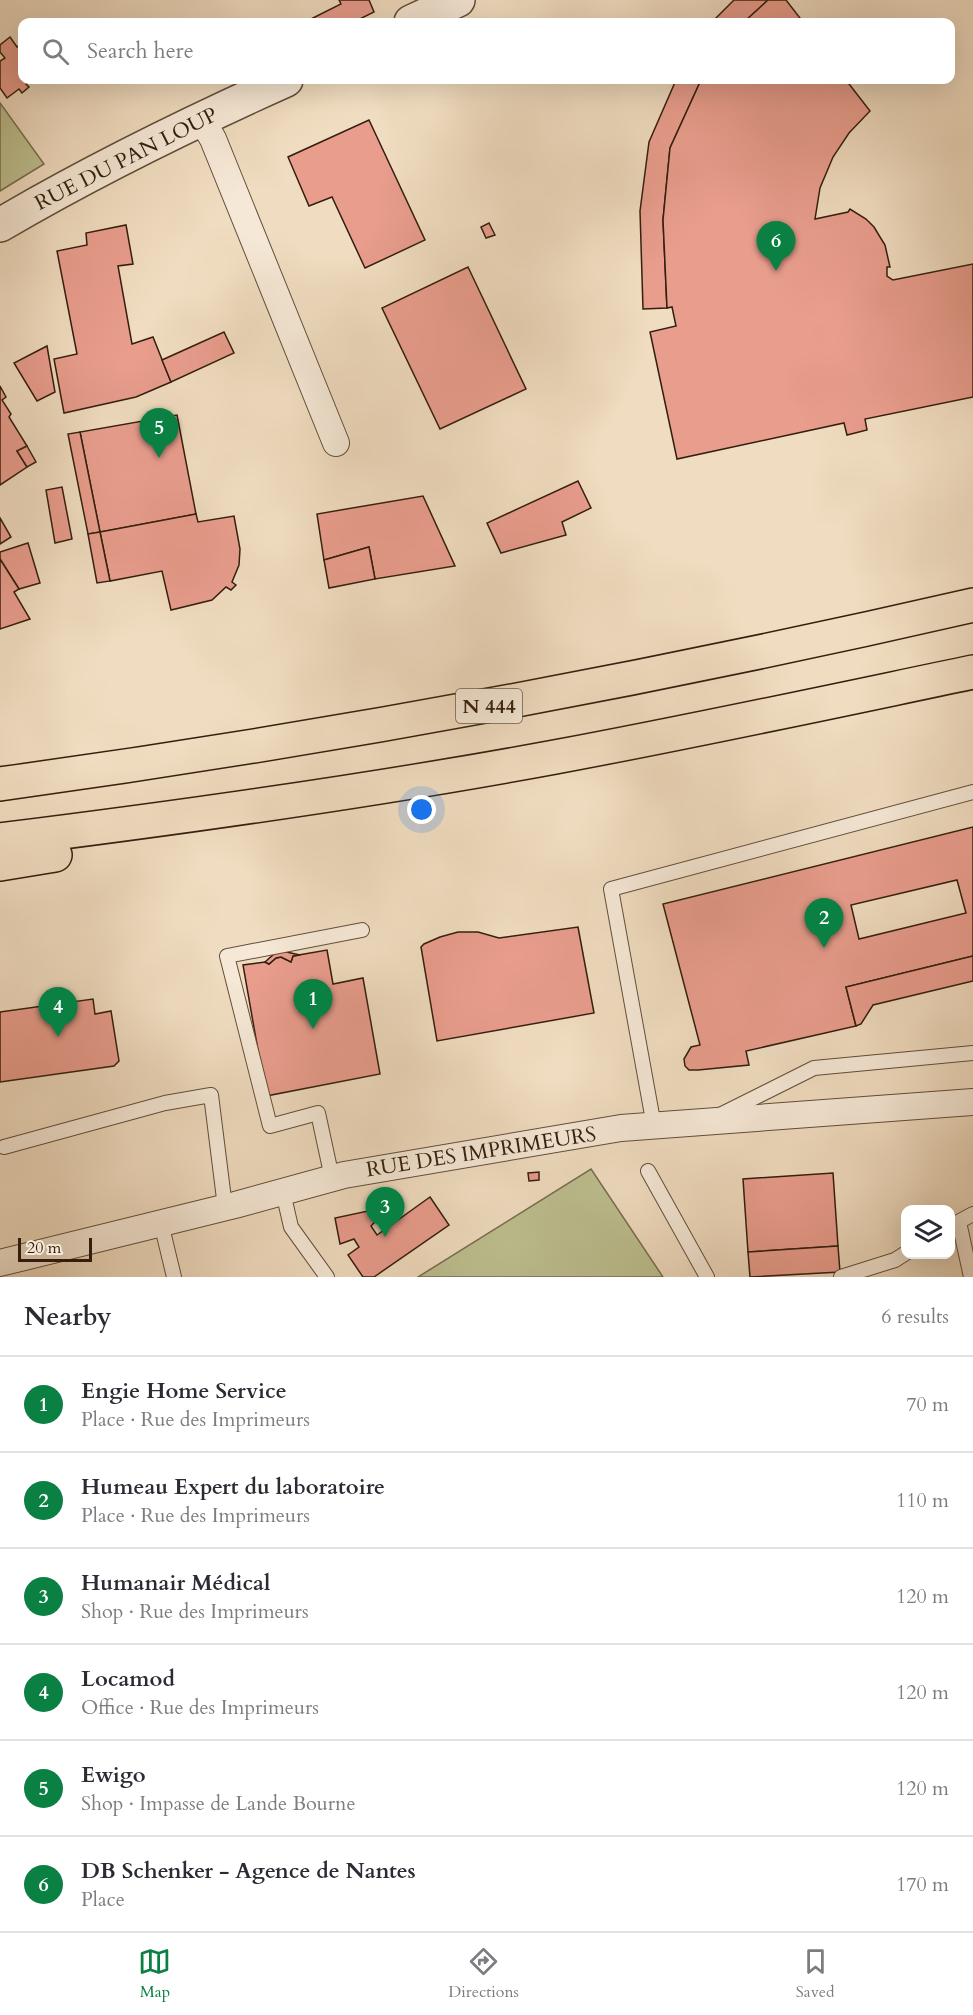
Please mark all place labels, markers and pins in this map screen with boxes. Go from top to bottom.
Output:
pin: 6 [756,222,796,271]
pin: 5 [140,408,178,458]
pin: 2 [804,898,844,948]
pin: 1 [294,980,332,1029]
pin: 4 [38,988,78,1037]
pin: 3 [366,1188,404,1237]

